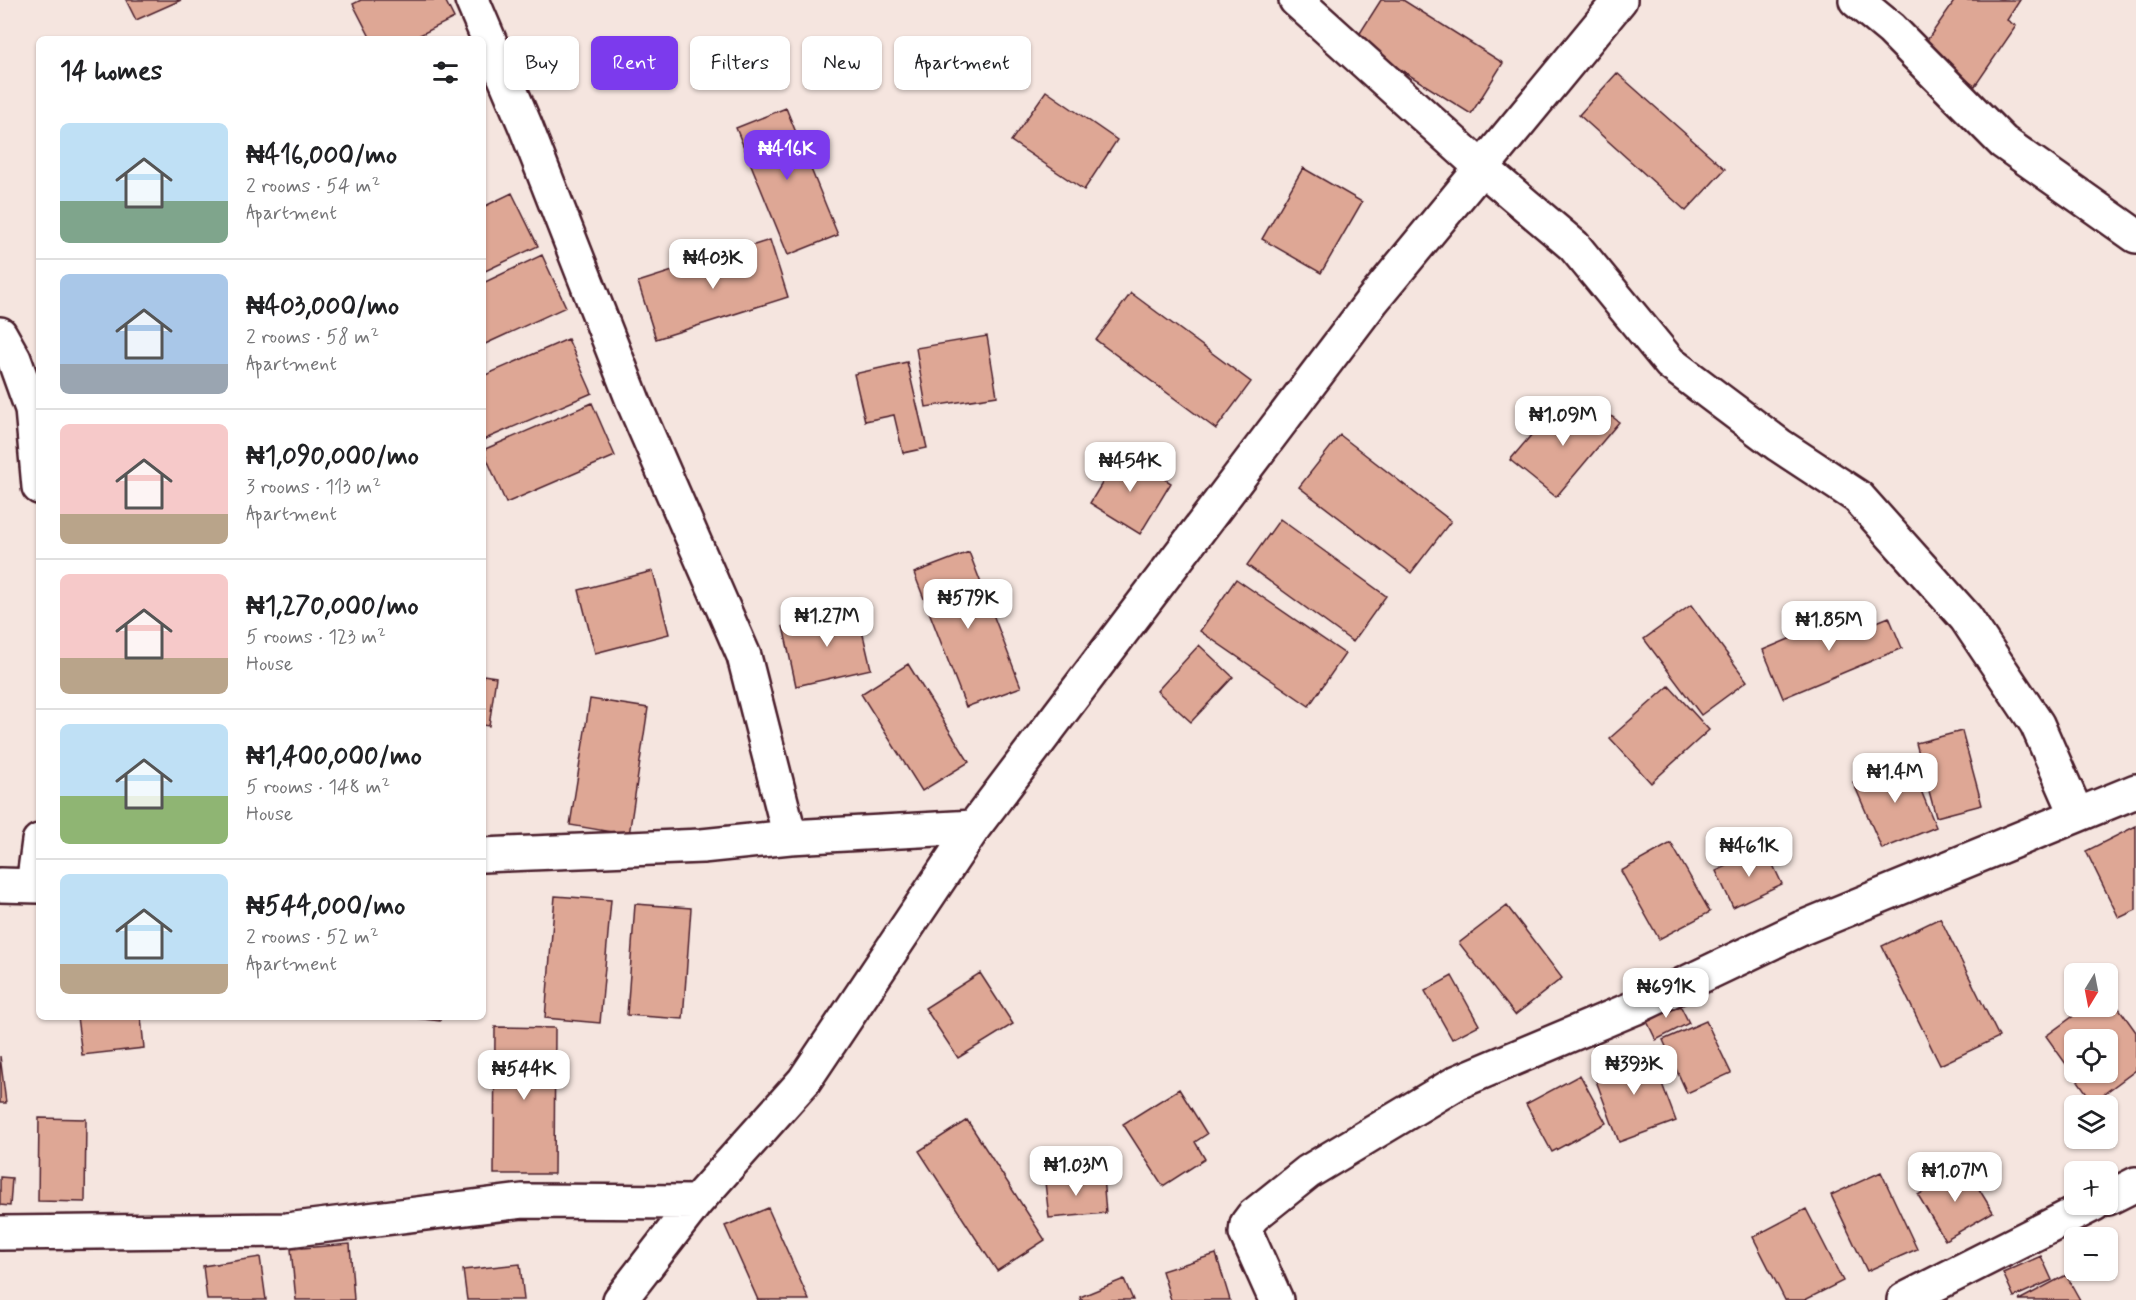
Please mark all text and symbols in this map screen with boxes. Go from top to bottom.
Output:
chip: Buy [504,36,579,90]
chip: Rent [591,36,678,90]
chip: Filters [690,36,790,90]
chip: New [802,36,882,90]
chip: Apartment [894,36,1031,90]
text: 14 homes [60,55,162,89]
icon: filters [429,56,462,89]
pin: ₦416K [745,130,829,181]
text: ₦416K [758,136,816,163]
text: ₦416,000/mo [246,139,397,173]
icon: home [108,147,180,219]
text: 2 rooms · 54 m² [246,173,380,200]
text: Apartment [246,200,337,227]
pin: ₦403K [671,239,755,290]
text: ₦403K [683,245,743,272]
text: ₦403,000/mo [246,290,399,324]
icon: home [108,298,180,370]
text: 2 rooms · 58 m² [246,324,379,351]
text: Apartment [246,351,337,378]
pin: ₦1.09M [1514,396,1612,447]
text: ₦1.09M [1529,402,1597,429]
text: ₦1,090,000/mo [246,440,419,474]
pin: ₦454K [1088,442,1172,493]
icon: home [108,448,180,520]
text: ₦454K [1099,448,1161,475]
text: 3 rooms · 113 m² [246,474,381,501]
text: Apartment [246,501,337,528]
pin: ₦579K [926,579,1010,630]
text: ₦579K [937,585,999,612]
text: ₦1,270,000/mo [246,590,419,624]
pin: ₦1.27M [778,597,876,648]
icon: home [108,598,180,670]
pin: ₦1.85M [1780,601,1878,652]
text: ₦1.27M [795,603,859,630]
text: ₦1.85M [1795,607,1863,634]
text: 5 rooms · 123 m² [246,624,386,651]
text: House [246,651,293,678]
text: ₦1,400,000/mo [246,740,422,774]
icon: home [108,748,180,820]
pin: ₦1.4M [1853,753,1937,804]
text: ₦1.4M [1867,759,1923,786]
text: 5 rooms · 148 m² [246,774,390,801]
text: House [246,801,293,828]
pin: ₦461K [1707,827,1791,878]
text: ₦461K [1719,833,1779,860]
text: ₦544,000/mo [246,890,405,924]
icon: home [108,898,180,970]
text: 2 rooms · 52 m² [246,924,379,951]
text: Apartment [246,951,337,978]
north arrow [2064,963,2118,1017]
map controls [2064,963,2118,1281]
pin: ₦691K [1624,968,1708,1019]
text: ₦691K [1637,974,1695,1001]
button: locate [2064,1029,2118,1083]
pin: ₦393K [1592,1045,1676,1096]
pin: ₦544K [482,1050,566,1101]
text: ₦393K [1605,1051,1663,1078]
text: ₦544K [492,1056,556,1083]
button: layers [2064,1095,2118,1149]
pin: ₦1.03M [1027,1146,1125,1197]
text: ₦1.03M [1044,1152,1108,1179]
pin: ₦1.07M [1906,1152,2004,1203]
text: ₦1.07M [1922,1158,1988,1185]
button: + [2064,1161,2118,1215]
button: − [2064,1227,2118,1281]

